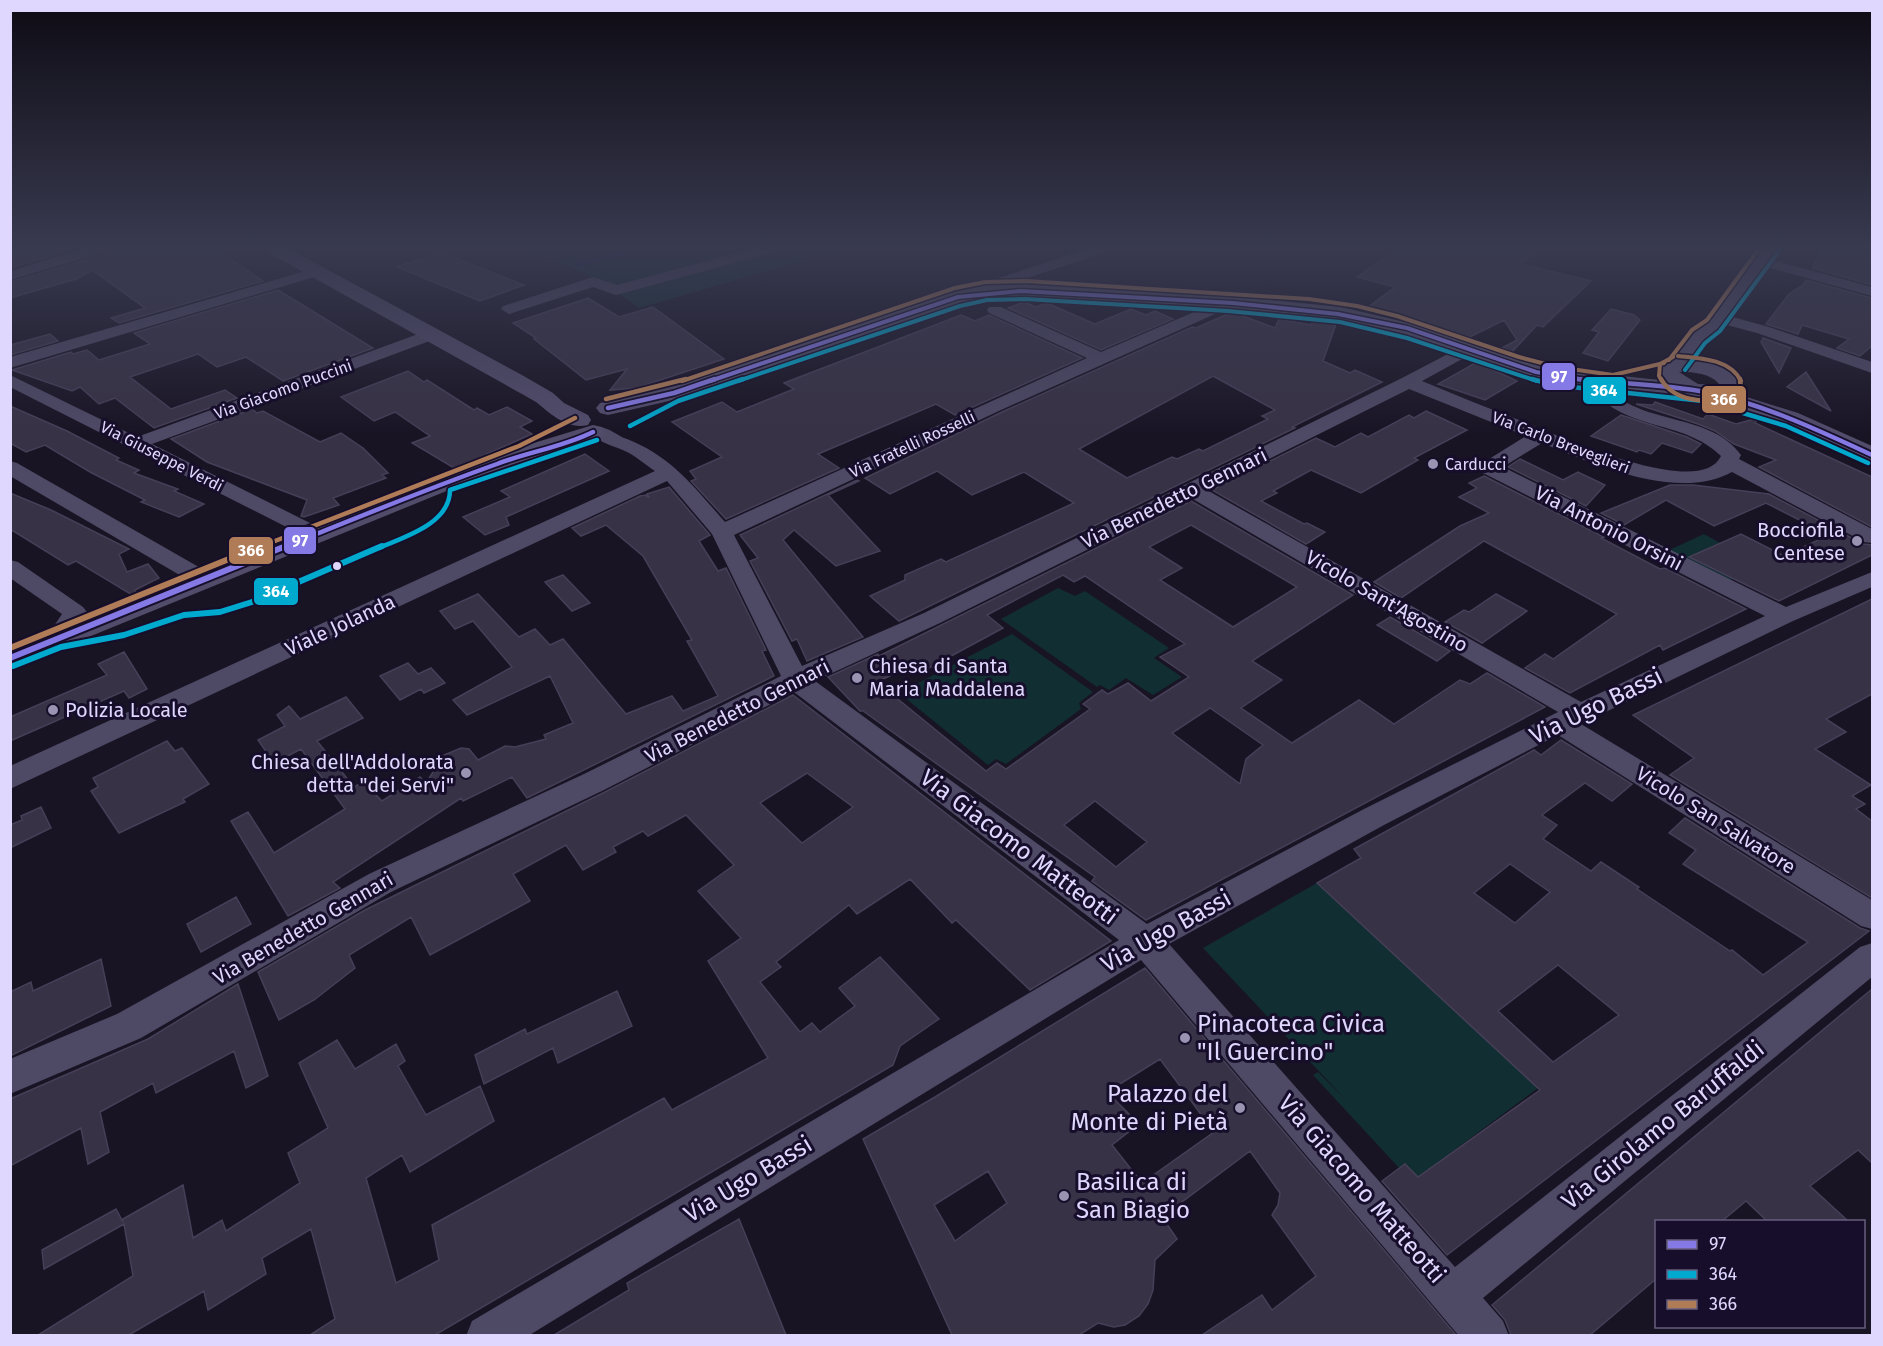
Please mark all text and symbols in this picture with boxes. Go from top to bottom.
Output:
street label: Via Giacomo Puccini [212,356,355,423]
line badge: 97 [1541,362,1576,391]
text: 97 [1551,367,1568,386]
line badge: 364 [1582,376,1627,405]
text: 364 [1590,381,1617,400]
line badge: 366 [1701,385,1747,414]
text: 366 [1710,390,1737,409]
street label: Via Fratelli Rosselli [846,407,978,482]
street label: Via Carlo Breveglieri [1489,407,1632,477]
street label: Via Giuseppe Verdi [97,417,226,496]
street label: Via Benedetto Gennari [1077,443,1271,553]
place label: Carducci [1445,455,1507,474]
marker: Carducci [1426,457,1440,471]
street label: Via Antonio Orsini [1531,480,1687,576]
place label: Bocciofila Centese [1757,518,1845,565]
line badge: 97 [283,526,317,555]
text: 97 [292,531,309,550]
marker: Bocciofila Centese [1850,534,1864,548]
line badge: 366 [228,536,274,565]
text: 366 [237,541,264,560]
street label: Vicolo Sant'Agostino [1302,545,1472,657]
unlabelled marker [331,560,343,572]
line badge: 364 [253,577,299,606]
text: 364 [262,582,289,601]
street label: Viale Jolanda [281,589,399,661]
street label: Via Benedetto Gennari [641,654,833,768]
place label: Chiesa di Santa Maria Maddalena [869,654,1025,701]
street label: Via Ugo Bassi [1525,662,1667,750]
marker: Chiesa di Santa Maria Maddalena [850,671,864,685]
place label: Polizia Locale [65,698,188,722]
marker: Polizia Locale [46,703,60,717]
place label: Chiesa dell'Addolorata detta "dei Servi" [251,750,454,797]
street label: Vicolo San Salvatore [1632,761,1800,879]
street label: Via Giacomo Matteotti [915,763,1123,931]
marker: Chiesa dell'Addolorata detta "dei Servi" [459,766,473,780]
street label: Via Benedetto Gennari [209,867,397,989]
street label: Via Ugo Bassi [1096,884,1236,978]
place label: Pinacoteca Civica "Il Guercino" [1197,1010,1385,1066]
marker: Pinacoteca Civica "Il Guercino" [1178,1031,1192,1045]
street label: Via Girolamo Baruffaldi [1556,1035,1770,1215]
place label: Palazzo del Monte di Pietà [1071,1080,1228,1136]
street label: Via Giacomo Matteotti [1273,1089,1451,1289]
marker: Palazzo del Monte di Pietà [1233,1101,1247,1115]
street label: Via Ugo Bassi [679,1130,817,1228]
place label: Basilica di San Biagio [1076,1168,1190,1224]
marker: Basilica di San Biagio [1057,1189,1071,1203]
legend [1655,1220,1865,1328]
text: 97 [1709,1233,1726,1255]
text: 364 [1709,1263,1738,1285]
text: 366 [1709,1293,1737,1315]

